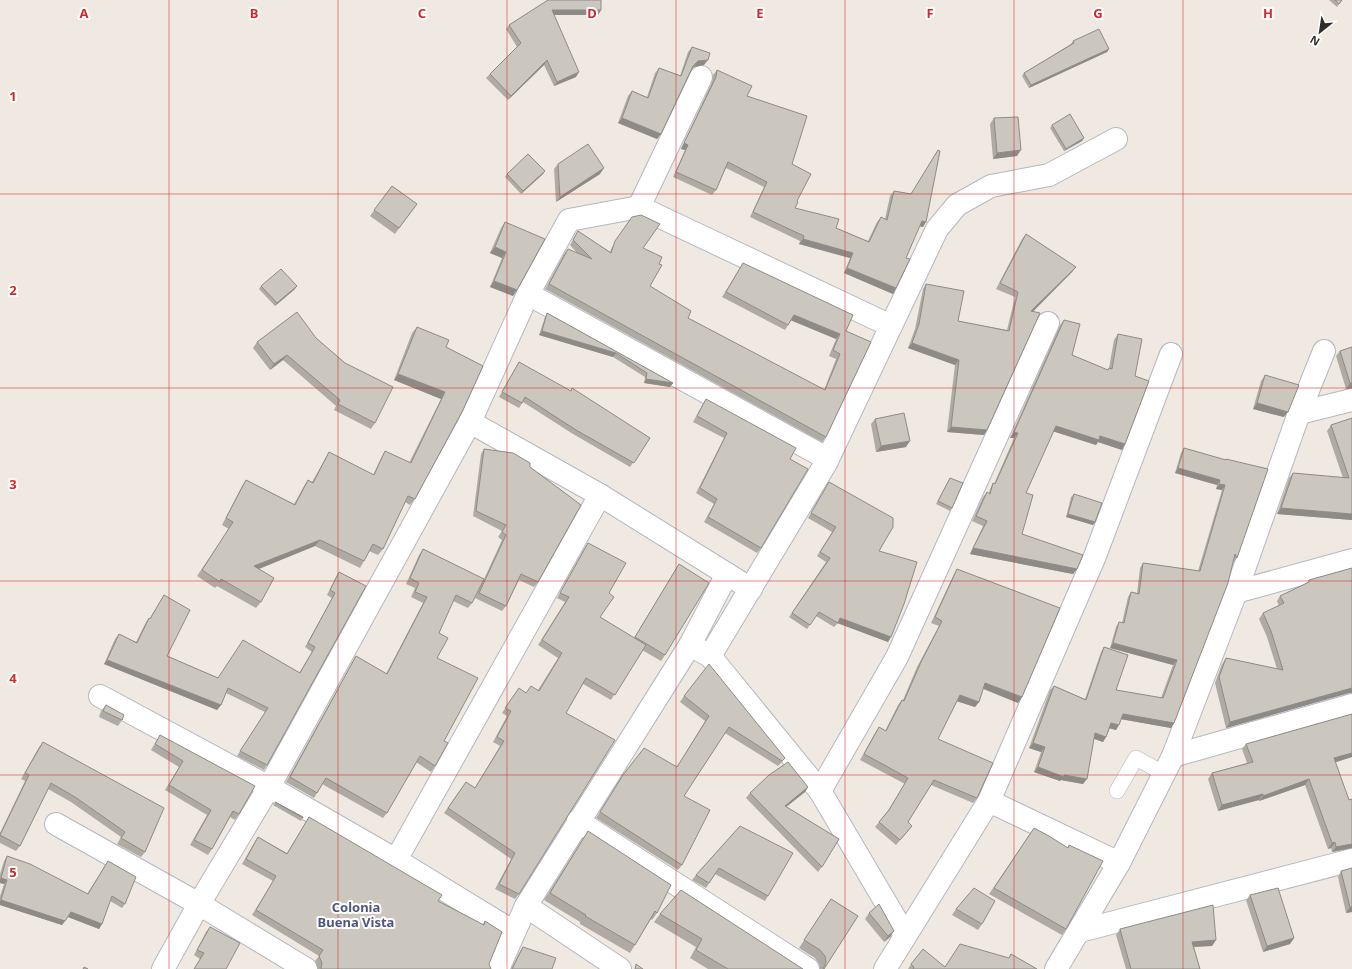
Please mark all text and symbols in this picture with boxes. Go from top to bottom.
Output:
text: A [80,4,89,22]
text: B [250,4,258,22]
text: C [418,4,426,22]
text: D [587,4,597,22]
text: E [756,4,764,22]
text: F [926,4,934,22]
text: G [1093,4,1103,22]
text: H [1263,4,1273,22]
north arrow [1300,12,1340,52]
text: N [1307,32,1322,50]
text: 1 [9,87,17,105]
text: 2 [9,281,17,299]
text: 3 [9,475,17,493]
text: 4 [9,669,17,687]
text: 5 [9,863,17,881]
district label: Colonia Buena Vista [318,898,394,931]

